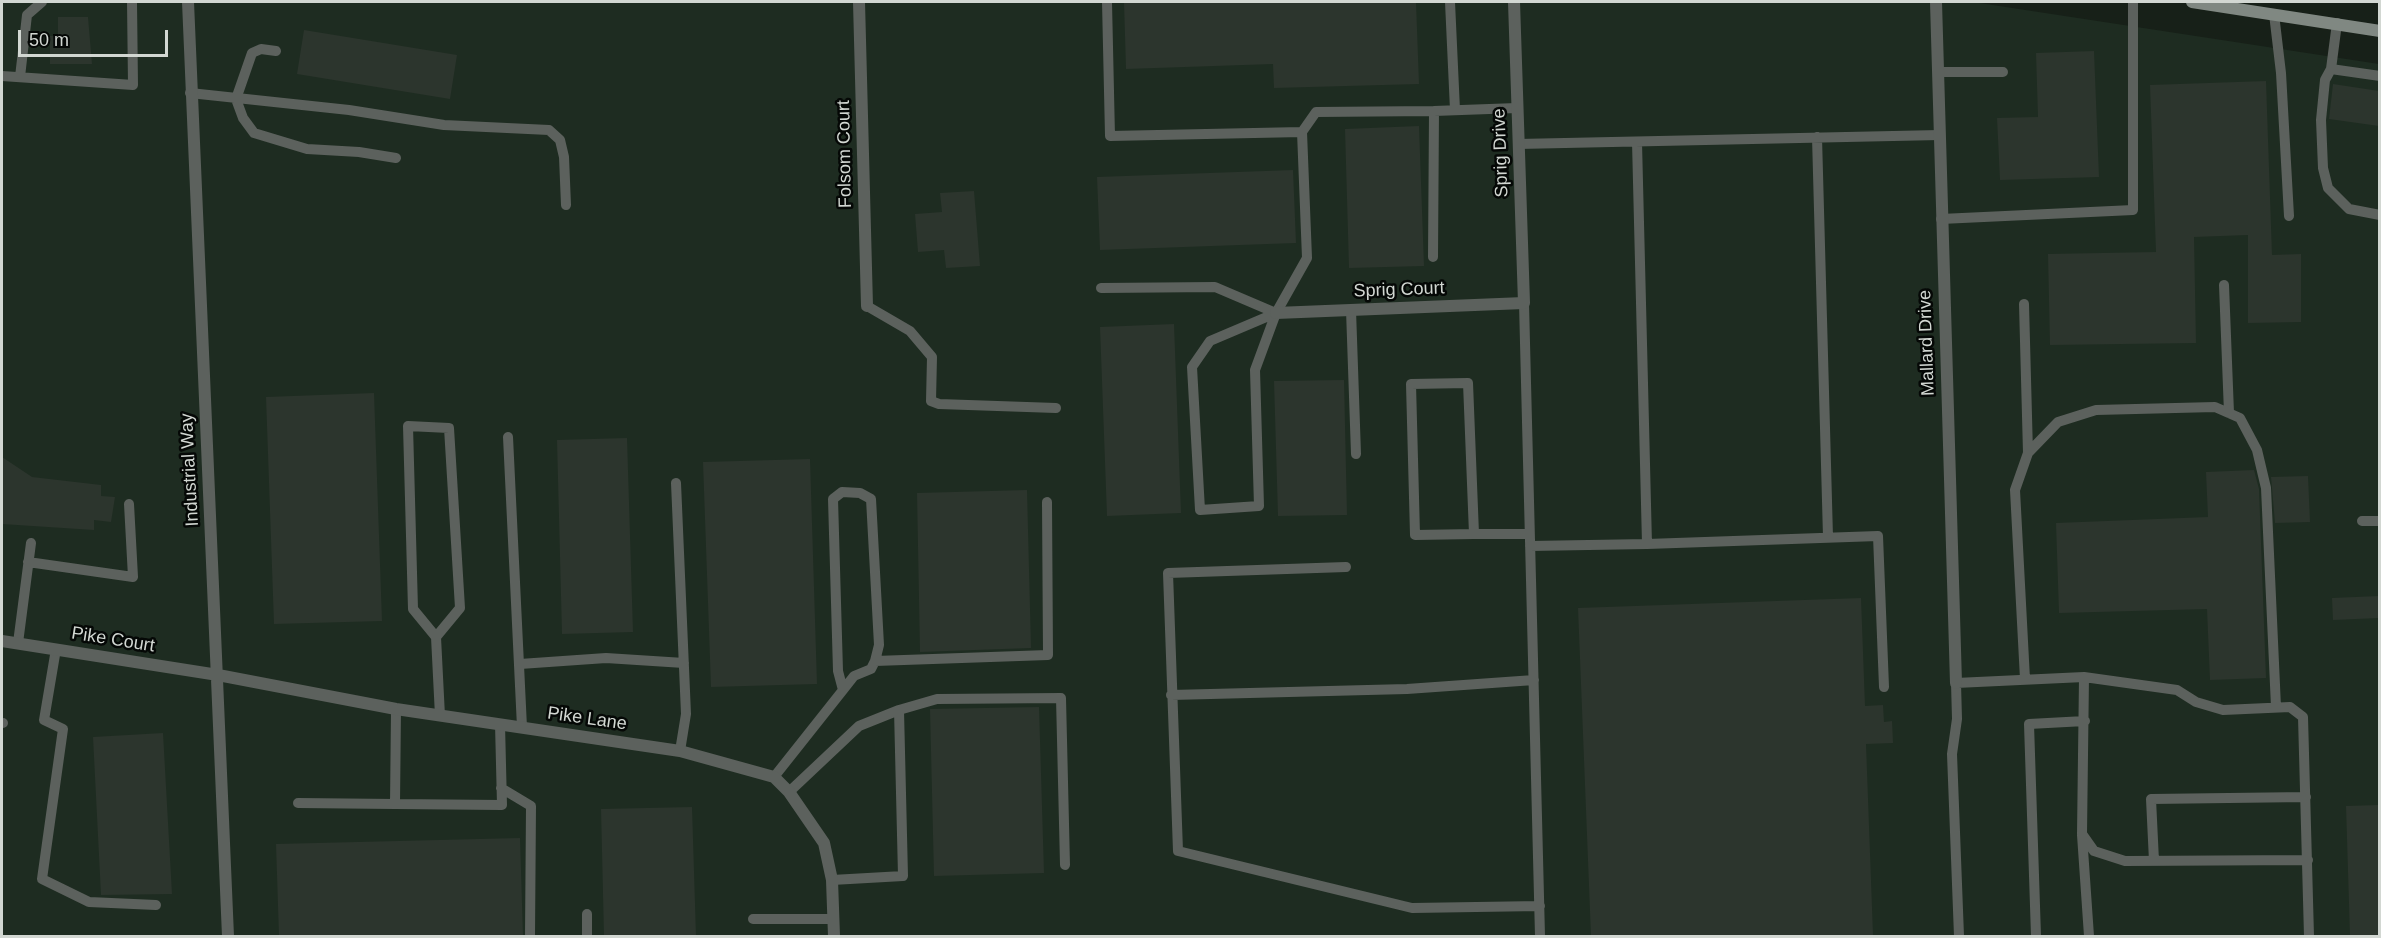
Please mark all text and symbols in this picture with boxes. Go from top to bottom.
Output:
scale bar [21,18,171,56]
text: 50 m [29,30,69,50]
street label: Folsom Court [833,100,857,208]
street label: Sprig Drive [1489,108,1513,198]
street label: Sprig Court [1353,278,1445,302]
street label: Mallard Drive [1914,290,1940,396]
street label: Industrial Way [176,413,204,527]
street label: Pike Court [70,623,156,657]
street label: Pike Lane [546,703,628,735]

